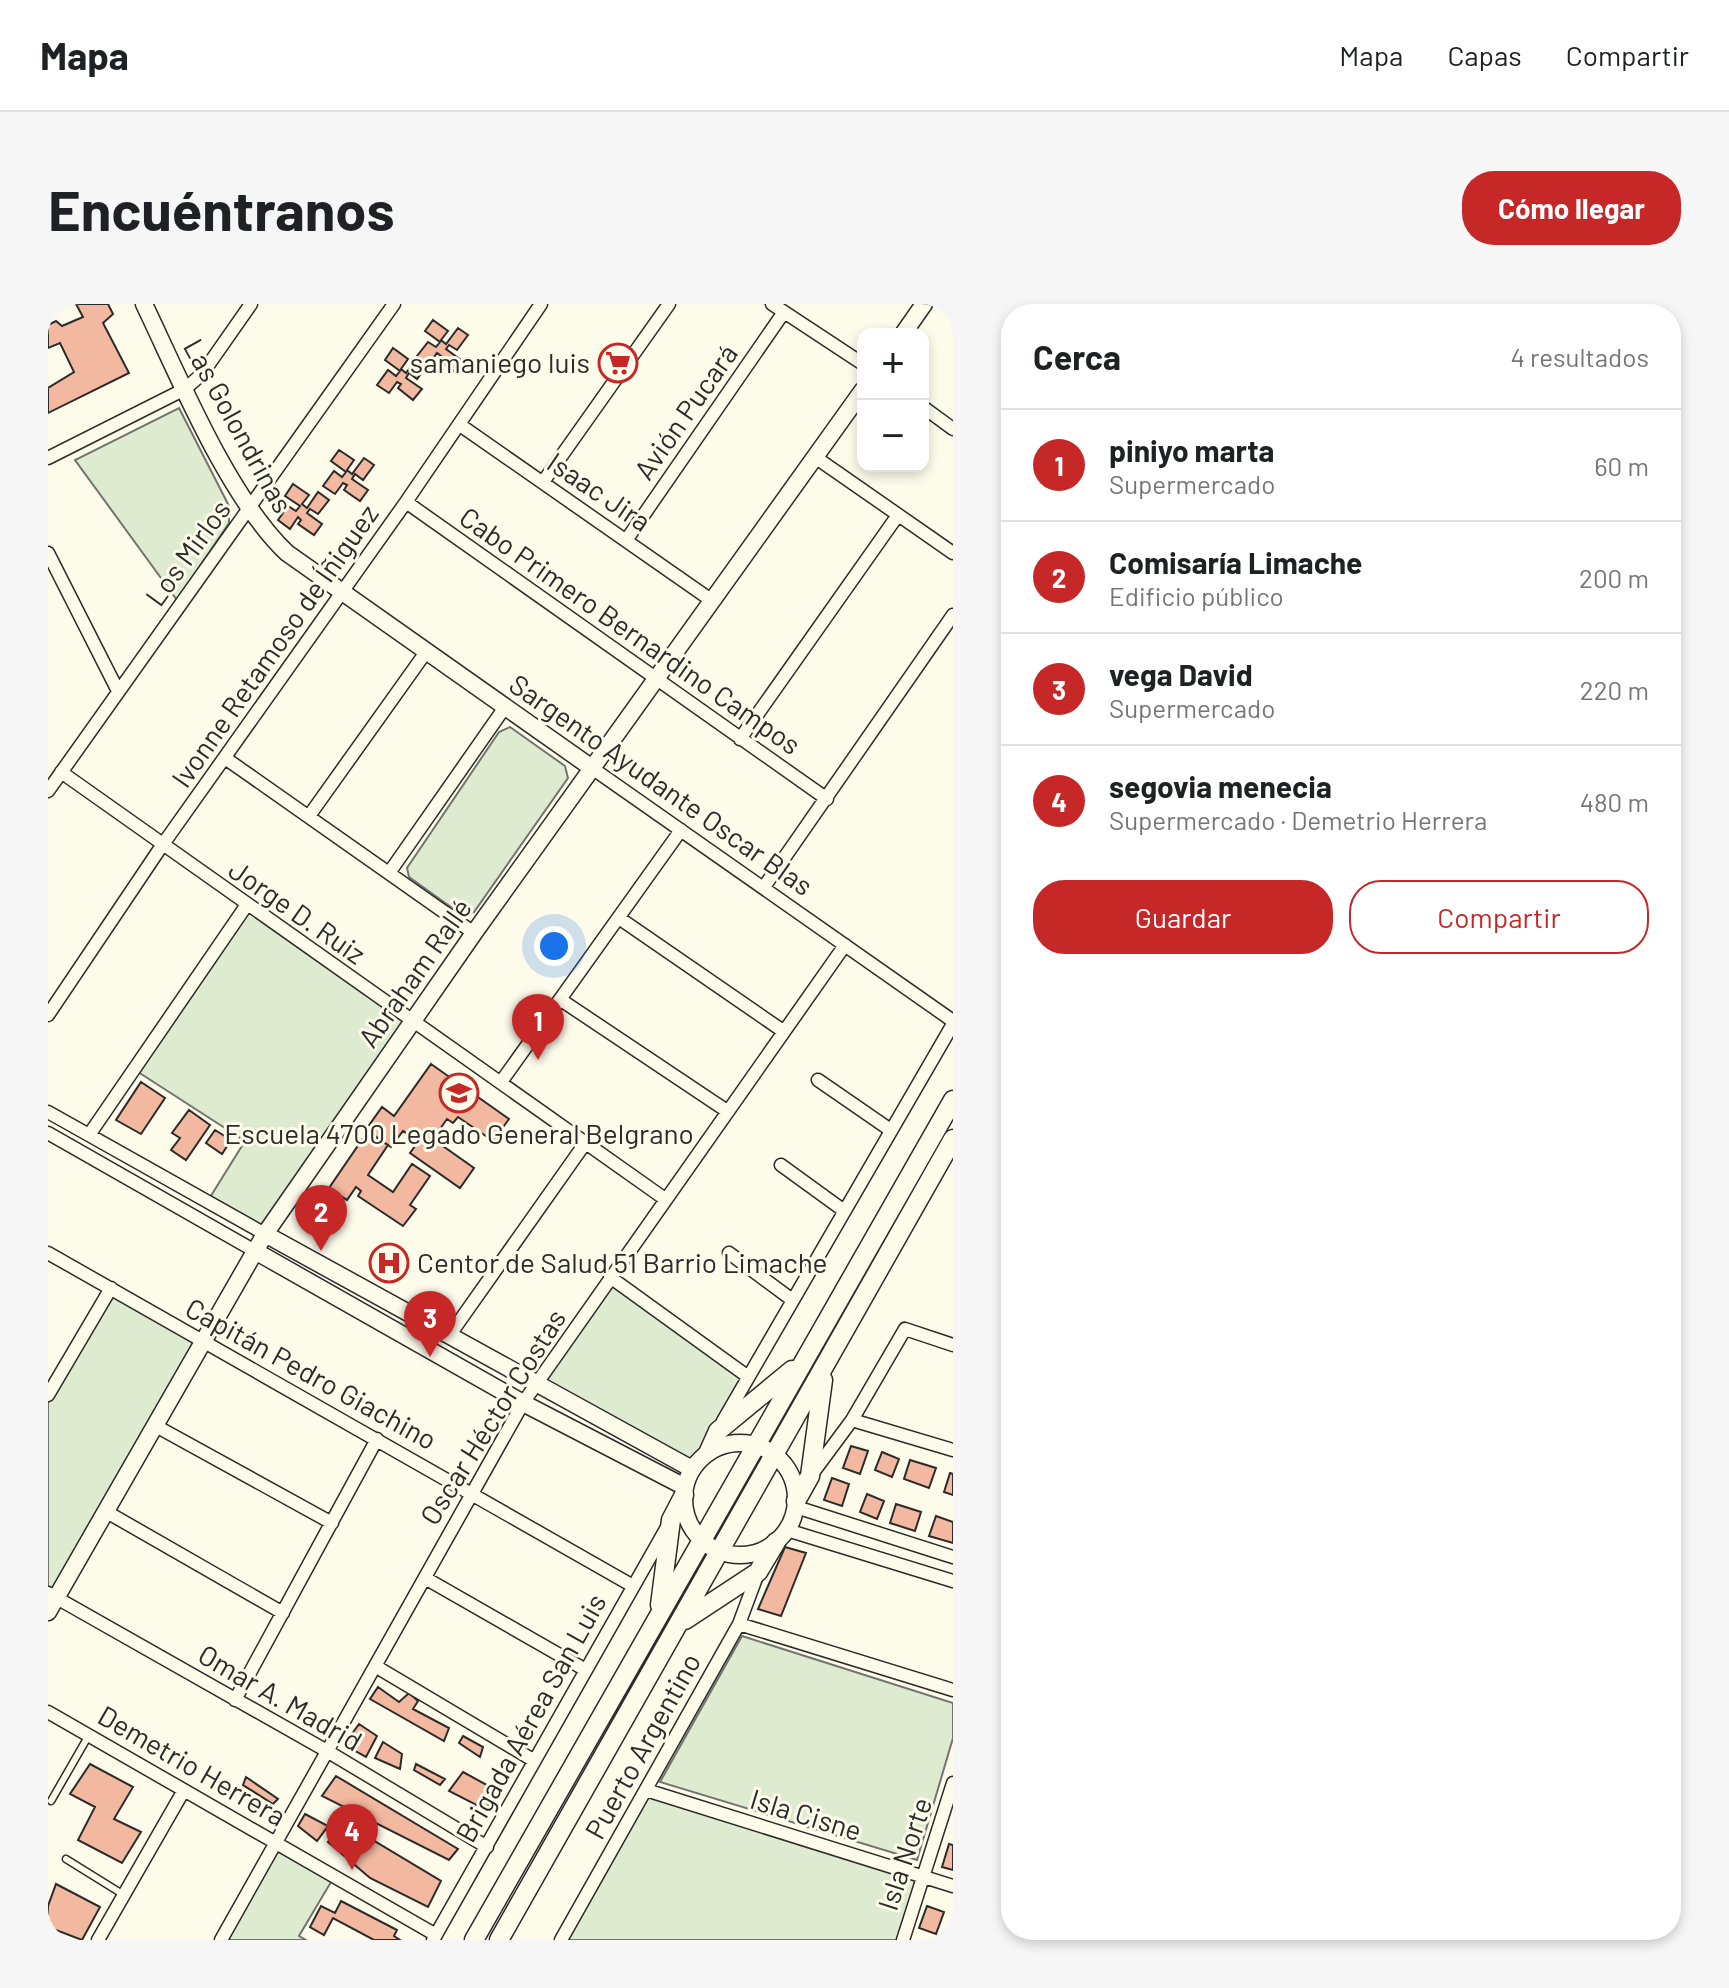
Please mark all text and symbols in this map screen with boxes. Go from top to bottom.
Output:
text: Mapa [40,32,129,78]
text: Mapa [1339,38,1403,72]
text: Capas [1447,38,1522,72]
text: Compartir [1566,38,1689,72]
button: Cómo llegar [1462,171,1681,245]
text: Encuéntranos [48,175,395,242]
map controls [857,328,929,472]
button: + [857,328,929,400]
street label: Las Golondrinas [177,333,301,518]
text: Cerca [1033,336,1121,377]
street label: Avión Pucará [626,337,744,486]
text: 4 resultados [1510,341,1649,372]
supermarket icon: samaniego luis [597,342,639,384]
place label: samaniego luis [410,345,590,379]
button: − [857,400,929,472]
text: piniyo marta [1109,432,1274,468]
street label: Isaac Jira [541,444,658,538]
text: 1 [1054,450,1064,481]
text: 60 m [1594,450,1649,481]
text: Supermercado [1109,468,1275,499]
street label: Los Mirlos [137,493,237,612]
street label: Ivonne Retamoso de Íñiguez [164,498,385,793]
street label: Cabo Primero Bernardino Campos [454,499,808,761]
text: Comisaría Limache [1109,544,1362,580]
text: 2 [1052,562,1066,593]
text: 200 m [1579,562,1649,593]
text: Edificio público [1109,580,1284,611]
text: vega David [1109,656,1253,692]
street label: Sargento Ayudante Oscar Blas [503,666,820,902]
text: 3 [1052,674,1066,705]
text: 220 m [1580,674,1649,705]
text: Supermercado [1109,692,1275,723]
text: segovia menecia [1109,768,1332,804]
text: 4 [1051,786,1067,817]
text: 480 m [1580,786,1649,817]
text: Supermercado · Demetrio Herrera [1109,804,1487,835]
street label: Jorge D. Ruiz [223,852,372,971]
button: Guardar [1033,880,1333,954]
button: Compartir [1349,880,1649,954]
street label: Abraham Rallé [350,891,478,1054]
your location [534,926,574,966]
pin: 1 [512,994,564,1060]
school or university icon: Escuela 4700 Legado General Belgrano [438,1072,480,1114]
place label: Escuela 4700 Legado General Belgrano [224,1116,694,1150]
pin: 2 [295,1185,347,1251]
hospital icon: Centor de Salud 51 Barrio Limache [368,1242,410,1284]
place label: Centor de Salud 51 Barrio Limache [417,1245,828,1279]
street label: Capitán Pedro Giachino [180,1290,443,1456]
pin: 3 [404,1291,456,1357]
street label: Oscar Héctor Costas [412,1302,572,1531]
street label: Brigada Aérea San Luis [448,1587,613,1848]
street label: Omar A. Madrid [193,1637,368,1758]
street label: Puerto Argentino [577,1647,707,1844]
street label: Demetrio Herrera [93,1698,292,1833]
street label: Isla Cisne [747,1781,866,1847]
street label: Isla Norte [870,1793,938,1914]
pin: 4 [326,1804,378,1870]

